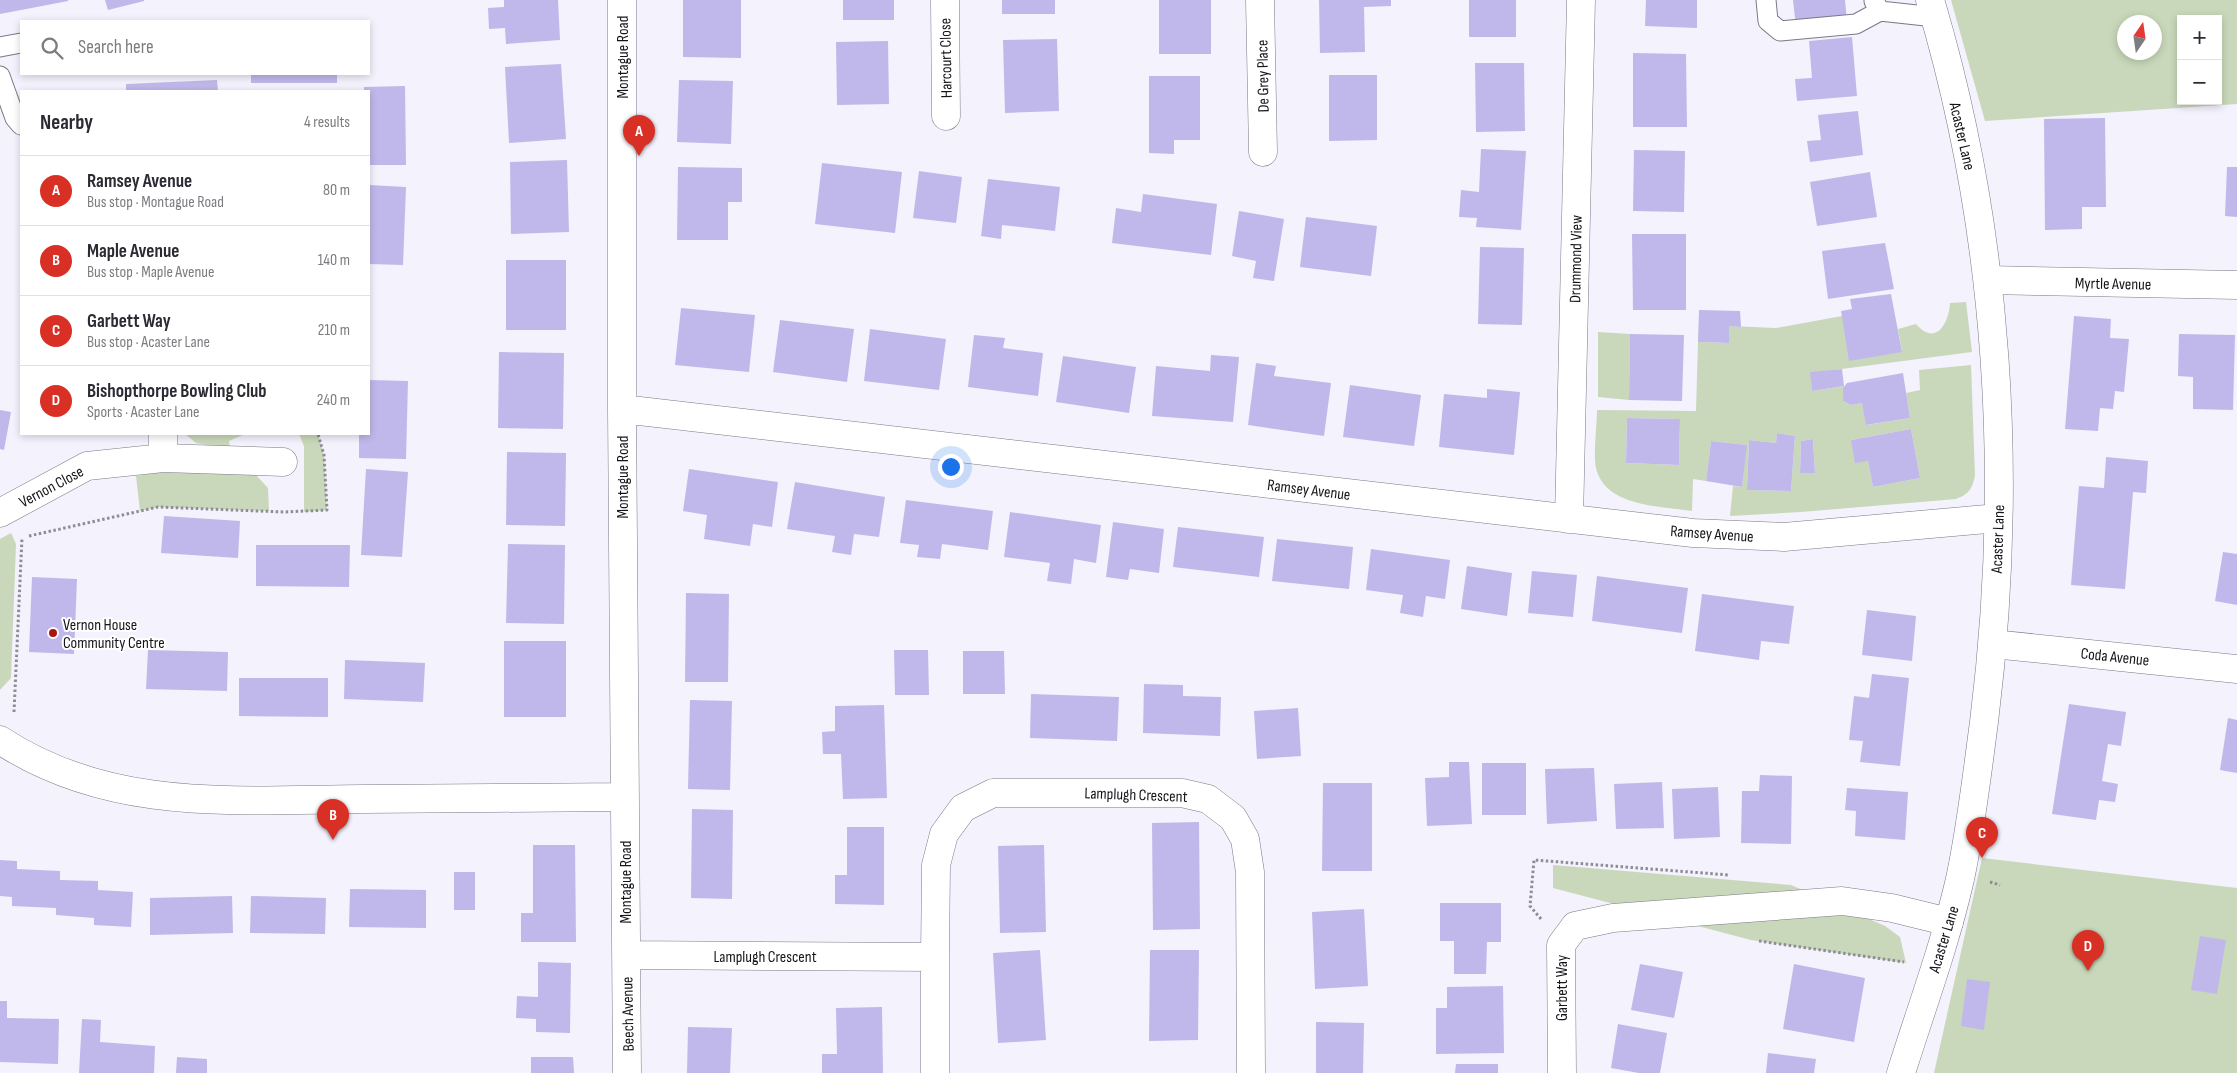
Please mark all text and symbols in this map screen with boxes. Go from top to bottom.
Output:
north arrow [2117,15,2162,60]
map controls [2177,15,2222,105]
button: + [2177,15,2222,60]
street label: Montague Road [614,16,633,98]
street label: Harcourt Close [936,18,957,98]
search box [20,20,370,75]
icon: search [38,34,66,62]
text: Search here [78,36,154,59]
street label: De Grey Place [1253,39,1274,113]
button: − [2177,60,2222,105]
street label: Acaster Lane [1944,100,1979,172]
text: Nearby [40,110,93,135]
text: 4 results [304,113,350,132]
pin: A [623,115,655,156]
text: Ramsey Avenue [87,170,192,193]
text: A [52,181,60,200]
text: 80 m [323,181,350,200]
text: Bus stop · Montague Road [87,193,224,212]
street label: Drummond View [1566,215,1587,303]
text: Maple Avenue [87,240,179,263]
text: B [52,251,60,270]
text: 140 m [318,251,350,270]
text: Bus stop · Maple Avenue [87,263,215,282]
street label: Myrtle Avenue [2075,274,2151,295]
text: Garbett Way [87,310,171,333]
text: C [52,321,60,340]
text: 210 m [318,321,350,340]
text: Bus stop · Acaster Lane [87,333,210,352]
text: Bishopthorpe Bowling Club [87,380,267,403]
text: D [52,391,60,410]
text: 240 m [317,391,350,410]
text: Sports · Acaster Lane [87,403,200,422]
street label: Montague Road [614,436,633,518]
your location [938,454,964,480]
street label: Vernon Close [16,462,87,512]
street label: Ramsey Avenue [1266,476,1351,505]
street label: Acaster Lane [1988,504,2009,575]
street label: Ramsey Avenue [1670,522,1754,547]
place label: Vernon House Community Centre [63,616,165,653]
marker: Vernon House Community Centre [47,627,59,639]
street label: Coda Avenue [2080,644,2150,671]
street label: Lamplugh Crescent [1084,784,1188,807]
pin: B [317,799,349,840]
pin: C [1966,817,1998,858]
street label: Montague Road [617,841,636,923]
street label: Acaster Lane [1925,904,1964,976]
pin: D [2072,930,2104,971]
street label: Lamplugh Crescent [713,948,817,967]
street label: Garbett Way [1553,955,1572,1021]
street label: Beech Avenue [618,976,639,1052]

